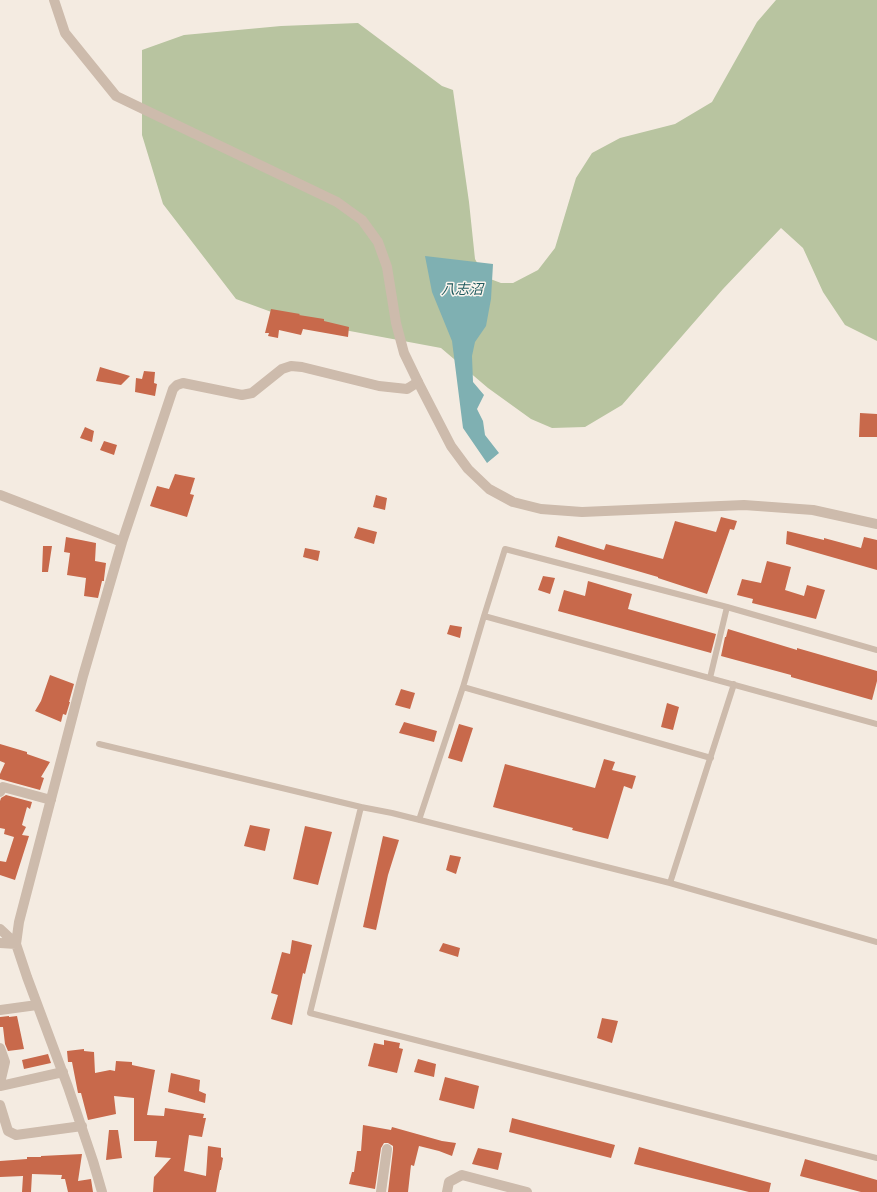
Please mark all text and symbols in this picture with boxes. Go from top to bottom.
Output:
water label: 八志沼 [441,282,483,298]

